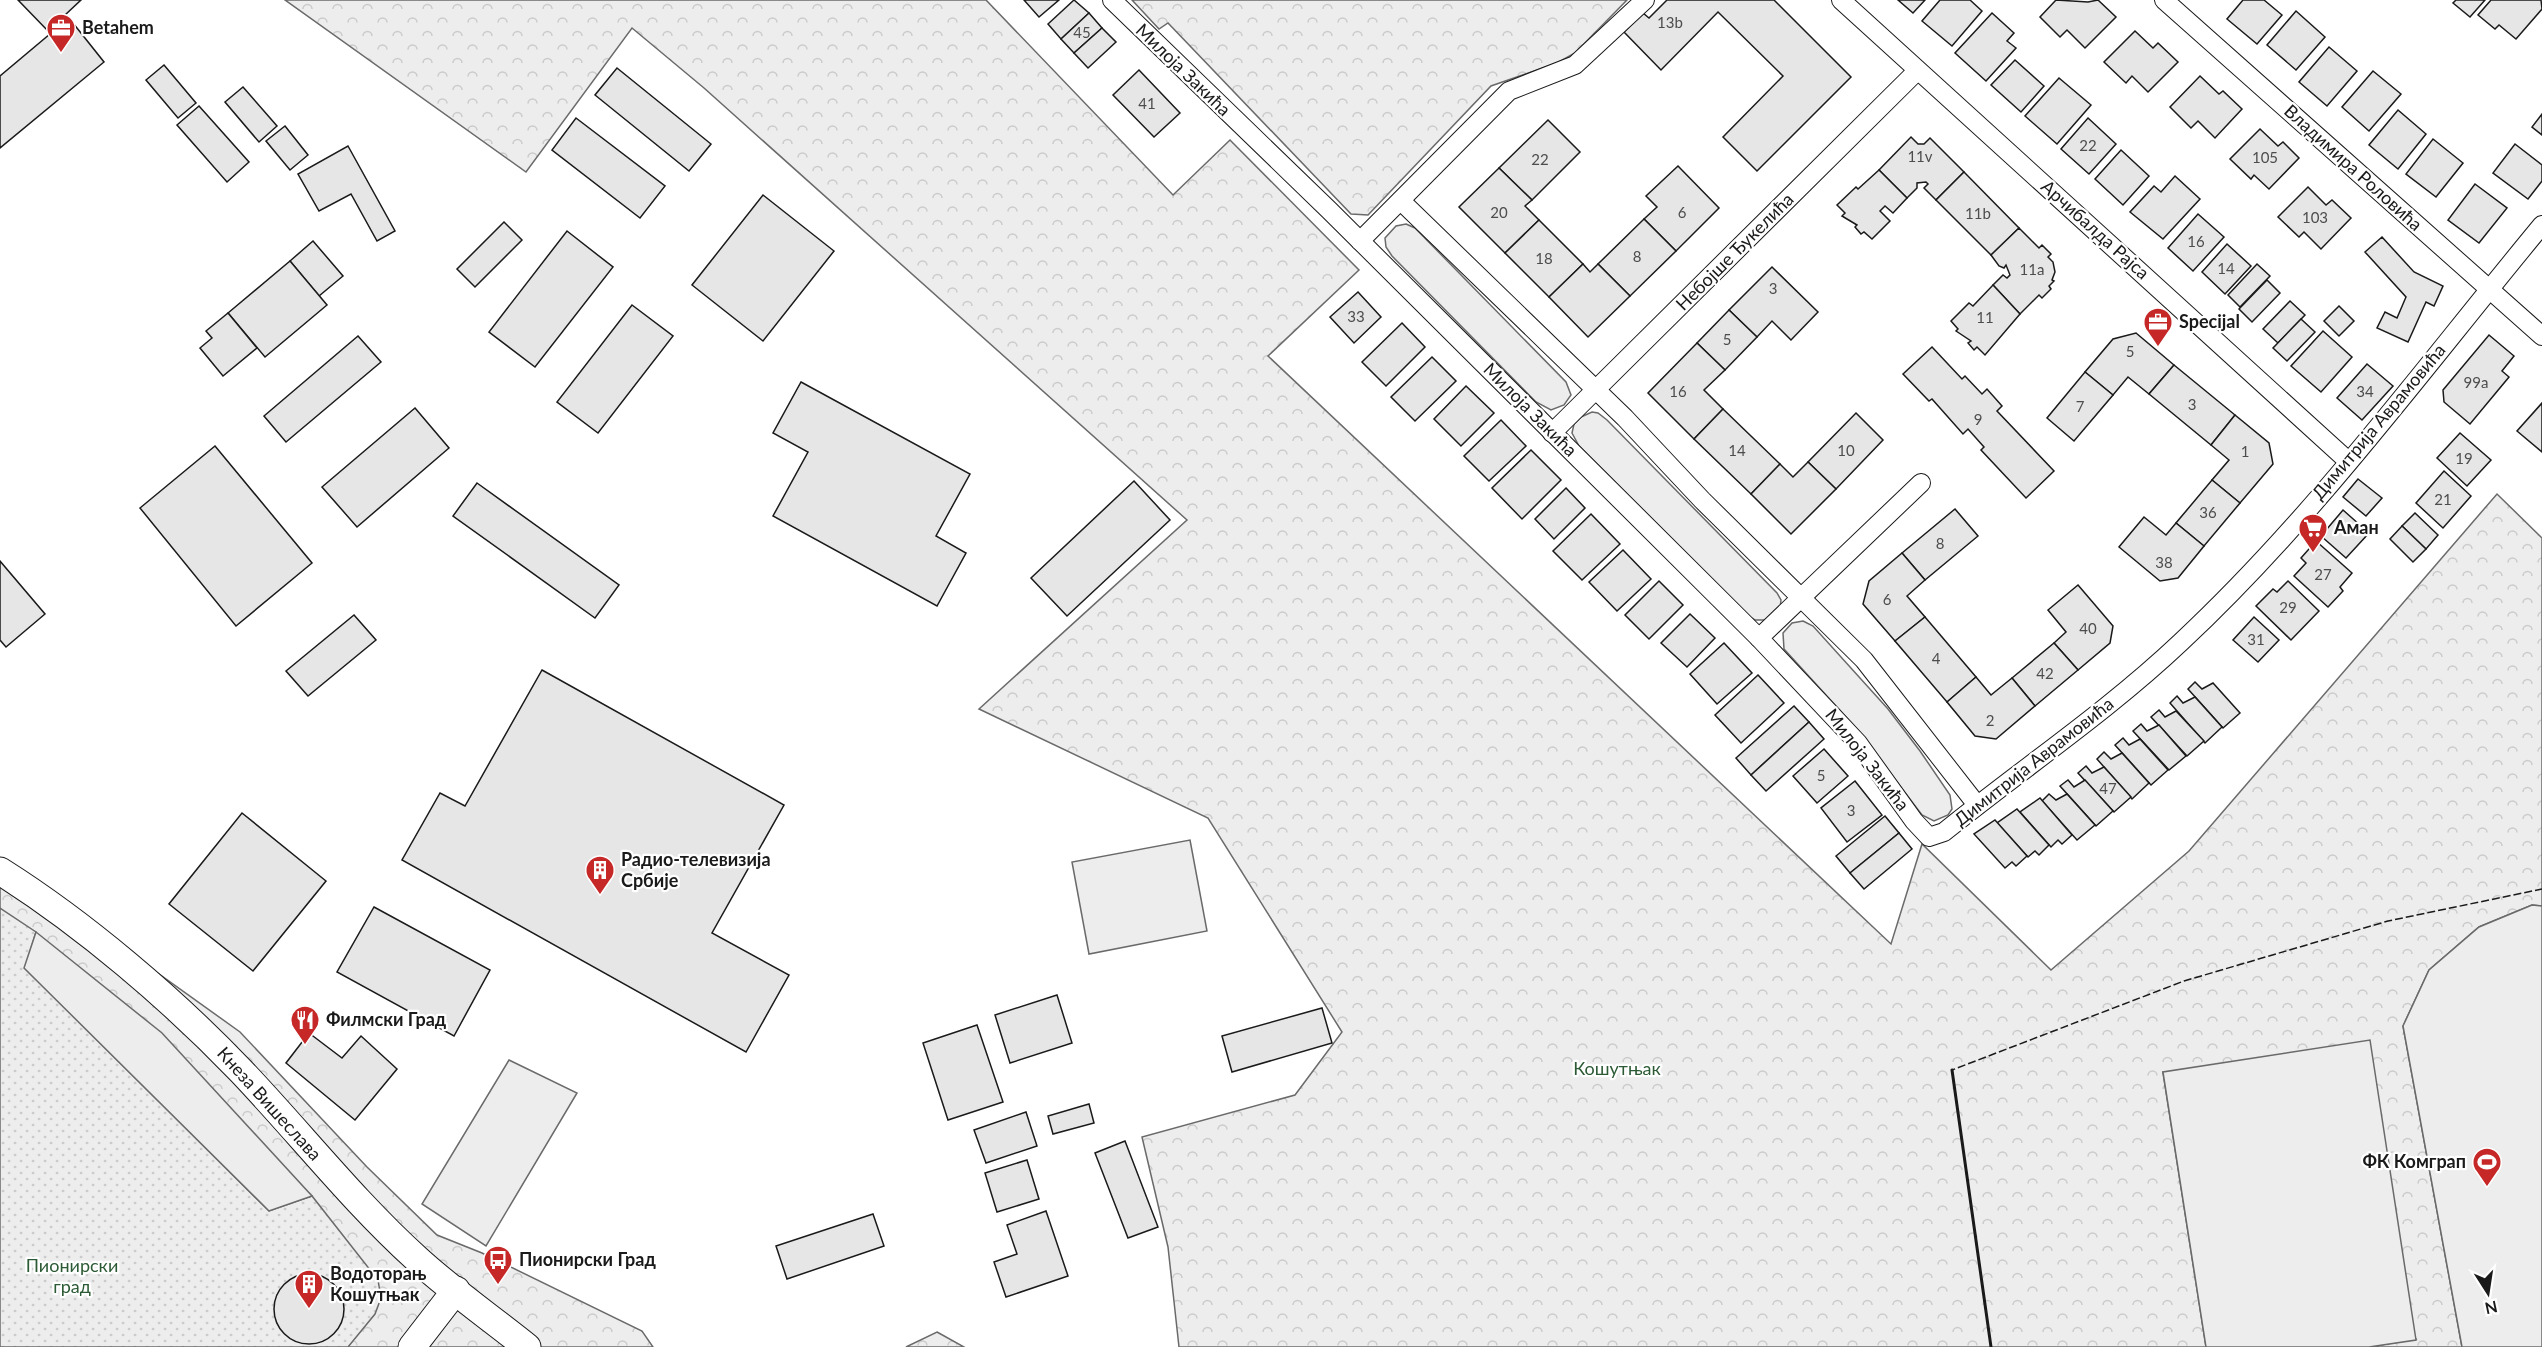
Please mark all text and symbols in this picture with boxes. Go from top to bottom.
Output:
office icon: Betahem [45,12,77,54]
house number: 13b [1657,13,1683,31]
place label: Betahem [82,16,154,38]
street label: Милоја Закића [1132,19,1236,120]
house number: 45 [1073,23,1091,41]
house number: 41 [1138,94,1156,112]
street label: Владимира Роловића [2280,99,2427,235]
house number: 22 [2079,136,2097,154]
house number: 11v [1907,147,1933,165]
house number: 105 [2252,148,2278,166]
house number: 22 [1531,150,1549,168]
street label: Арчибалда Рајса [2037,175,2154,284]
street label: Небојше Ђукелића [1671,188,1798,315]
house number: 20 [1490,203,1508,221]
house number: 6 [1678,203,1687,221]
house number: 11b [1965,204,1991,222]
house number: 103 [2302,208,2328,226]
house number: 16 [2187,232,2205,250]
house number: 8 [1633,247,1641,265]
house number: 18 [1535,249,1553,267]
house number: 14 [2217,259,2235,277]
house number: 11a [2020,260,2044,278]
house number: 3 [1769,279,1777,297]
office icon: Specijal [2142,306,2174,348]
house number: 33 [1347,307,1365,325]
house number: 11 [1976,308,1994,326]
place label: Specijal [2179,310,2240,332]
house number: 5 [1723,330,1731,348]
street label: Димитрија Аврамовића [2307,339,2450,504]
house number: 5 [2126,342,2134,360]
street label: Милоја Закића [1479,358,1582,461]
house number: 99a [2464,373,2488,391]
house number: 16 [1669,382,1687,400]
house number: 34 [2356,382,2374,400]
house number: 3 [2188,395,2196,413]
house number: 7 [2076,397,2085,415]
house number: 9 [1974,410,1982,428]
house number: 14 [1728,441,1746,459]
house number: 10 [1837,441,1855,459]
house number: 1 [2241,442,2249,460]
house number: 19 [2455,449,2473,467]
house number: 21 [2434,490,2452,508]
house number: 36 [2199,503,2217,521]
supermarket icon: Аман [2297,512,2329,554]
place label: Аман [2333,516,2379,538]
house number: 8 [1936,534,1944,552]
house number: 38 [2155,553,2173,571]
house number: 27 [2314,565,2332,583]
house number: 6 [1883,590,1892,608]
house number: 29 [2279,598,2297,616]
house number: 40 [2079,619,2097,637]
house number: 31 [2247,630,2265,648]
house number: 4 [1932,649,1941,667]
house number: 42 [2036,664,2054,682]
street label: Димитрија Аврамовића [1949,692,2117,830]
street label: Милоја Закића [1821,704,1914,815]
house number: 2 [1986,711,1994,729]
house number: 5 [1817,766,1825,784]
house number: 47 [2099,779,2117,797]
house number: 3 [1847,801,1855,819]
place label: Радио-телевизија Србије [621,848,771,891]
building icon: Радио-телевизија Србије [584,854,616,896]
restaurant icon: Филмски Град [289,1004,321,1046]
place label: Филмски Град [326,1008,447,1030]
street label: Кнеза Вишеслава [213,1042,327,1165]
park label: Кошутњак [1573,1057,1662,1079]
sports icon: ФК Комграп [2471,1146,2503,1188]
place label: ФК Комграп [2362,1150,2466,1172]
bus stop icon: Пионирски Град [482,1244,514,1286]
place label: Пионирски Град [519,1248,656,1270]
park label: Пионирски град [26,1254,118,1297]
place label: Водоторањ Кошутњак [330,1262,427,1305]
north arrow [2458,1263,2518,1323]
building icon: Водоторањ Кошутњак [293,1268,325,1310]
text: N [2483,1298,2499,1319]

